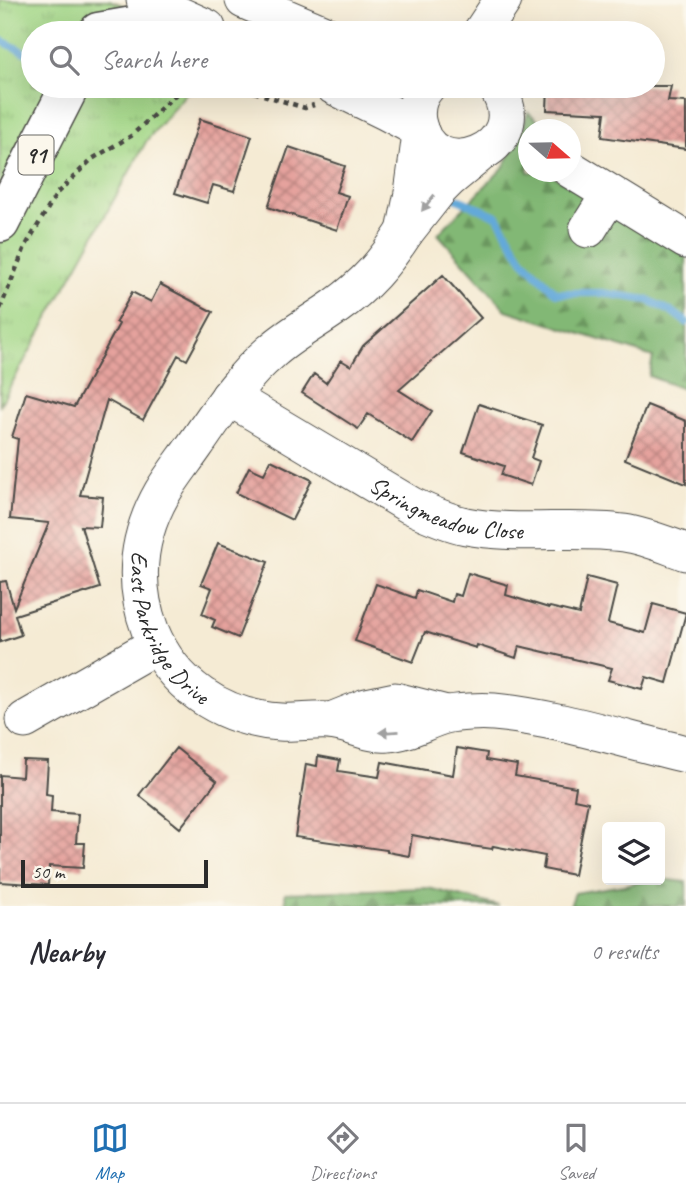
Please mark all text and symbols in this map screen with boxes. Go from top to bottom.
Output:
search box [21,21,665,98]
icon: search [45,41,83,79]
text: Search here [101,43,207,76]
north arrow [518,119,581,182]
road number: 91 [19,136,54,174]
one-way arrow [420,194,435,212]
street label: Springmeadow Close [364,469,525,546]
street label: East Parkridge Drive [124,550,216,712]
one-way arrow [378,726,400,737]
map controls [602,822,665,885]
button: layers [602,822,665,885]
scale bar [21,857,208,889]
text: 50 m [32,860,64,884]
text: Nearby [28,933,104,971]
text: 0 results [591,937,658,966]
tab: Map [91,1119,129,1185]
tab: Directions [310,1119,376,1185]
tab: Saved [557,1119,595,1185]

